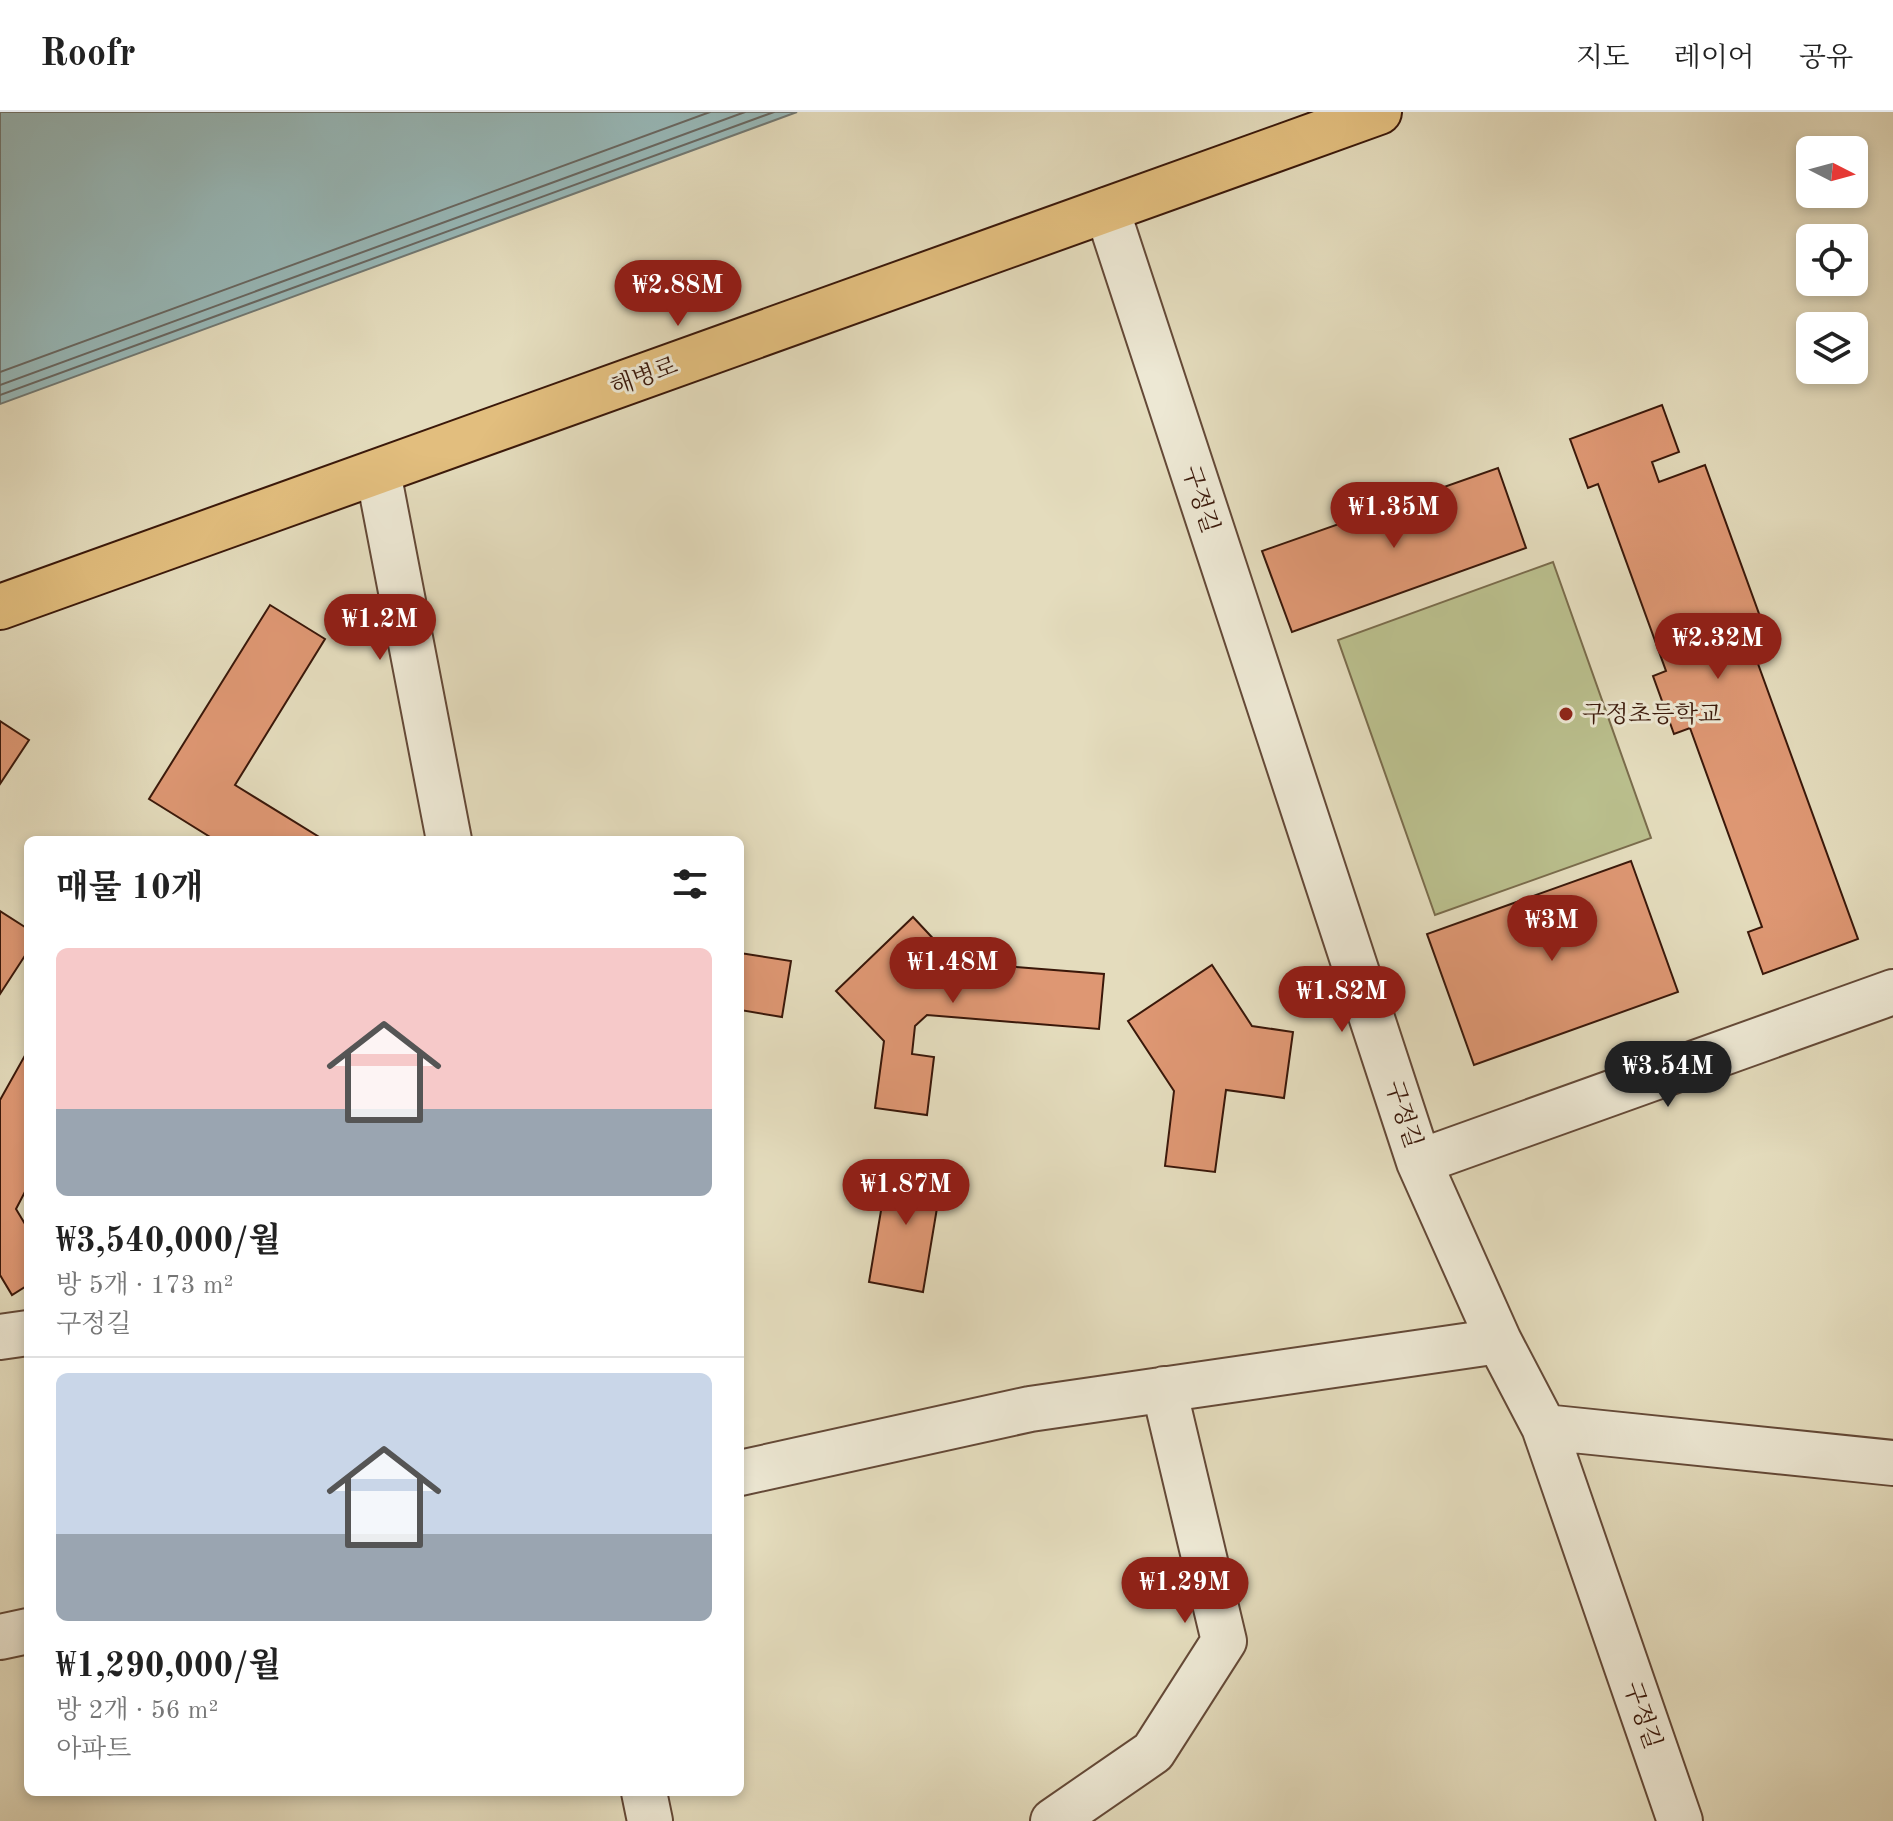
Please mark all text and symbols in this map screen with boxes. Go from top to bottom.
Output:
text: Roofr [40,36,136,74]
text: 지도 [1576,45,1630,73]
text: 레이어 [1674,45,1755,73]
text: 공유 [1799,45,1853,73]
north arrow [1796,136,1868,208]
map controls [1796,136,1868,384]
button: locate [1796,224,1868,296]
pin: ₩2.88M [613,260,743,328]
text: ₩2.88M [633,273,723,299]
button: layers [1796,312,1868,384]
street label: 해병로 [607,353,681,401]
street label: 구정길 [1177,462,1223,536]
pin: ₩1.35M [1329,482,1459,550]
text: ₩1.35M [1349,495,1439,521]
pin: ₩1.2M [324,594,436,662]
text: ₩1.2M [342,607,418,633]
pin: ₩2.32M [1653,613,1783,681]
text: ₩2.32M [1673,626,1763,652]
place label: 구정초등학교 [1582,702,1721,728]
marker: 구정초등학교 [1557,705,1575,723]
icon: filters [668,862,712,906]
text: 매물 10개 [56,872,204,906]
pin: ₩3M [1513,895,1591,963]
text: ₩3M [1525,908,1579,934]
pin: ₩1.48M [888,937,1018,1005]
text: ₩1.48M [908,950,998,976]
pin: ₩1.82M [1277,966,1407,1034]
text: ₩1.82M [1297,979,1387,1005]
icon: home [312,1000,456,1144]
pin: ₩3.54M [1603,1041,1733,1109]
text: ₩3.54M [1623,1054,1713,1080]
street label: 구정길 [1380,1077,1426,1151]
pin: ₩1.87M [841,1159,971,1227]
text: ₩1.87M [861,1172,951,1198]
text: ₩3,540,000/월 [56,1225,281,1259]
text: 방 5개 · 173 m² [56,1273,233,1299]
text: 구정길 [56,1312,131,1338]
icon: home [312,1425,456,1569]
pin: ₩1.29M [1120,1557,1250,1625]
text: ₩1.29M [1140,1570,1230,1596]
text: ₩1,290,000/월 [56,1650,281,1684]
street label: 구정길 [1618,1678,1666,1752]
text: 방 2개 · 56 m² [56,1698,218,1724]
text: 아파트 [56,1737,131,1763]

